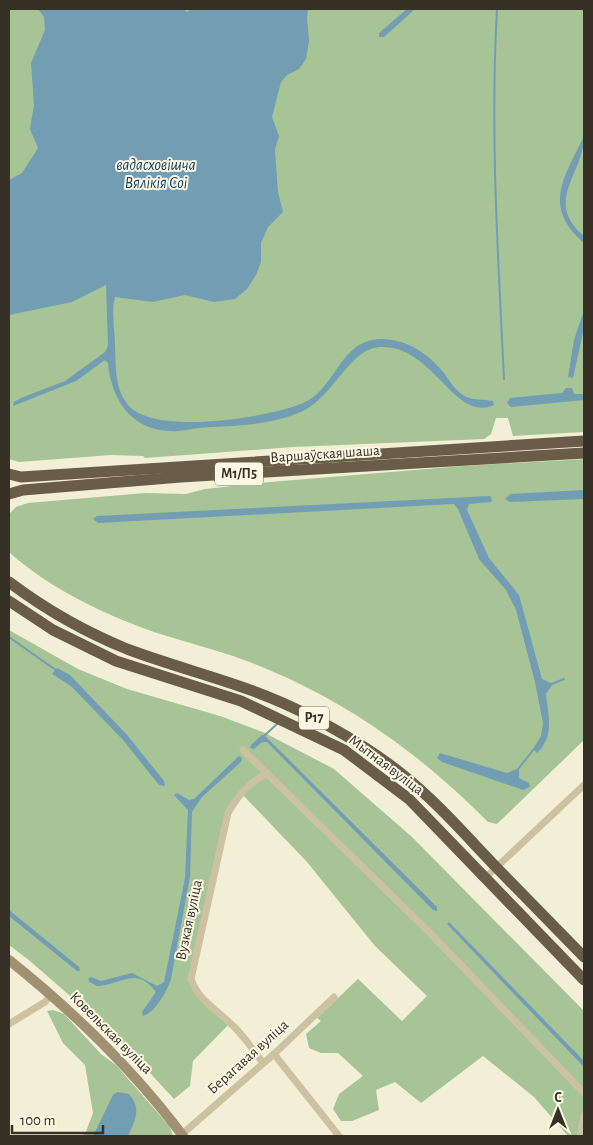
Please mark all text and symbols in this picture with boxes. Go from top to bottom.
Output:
water label: вадасховішча Вялікія Соі [116,157,196,191]
street label: Варшаўская шаша [270,443,380,465]
road number: М1/П5 [215,462,263,486]
road number: Р17 [299,706,329,730]
street label: Мытная вуліца [346,732,426,798]
street label: Вузкая вуліца [173,878,205,962]
street label: Ковельская вуліца [67,989,155,1077]
street label: Берагавая вуліца [205,1017,291,1097]
north arrow [533,1085,583,1135]
text: С [554,1091,562,1105]
scale bar [12,1102,104,1134]
text: 100 m [20,1113,55,1128]

